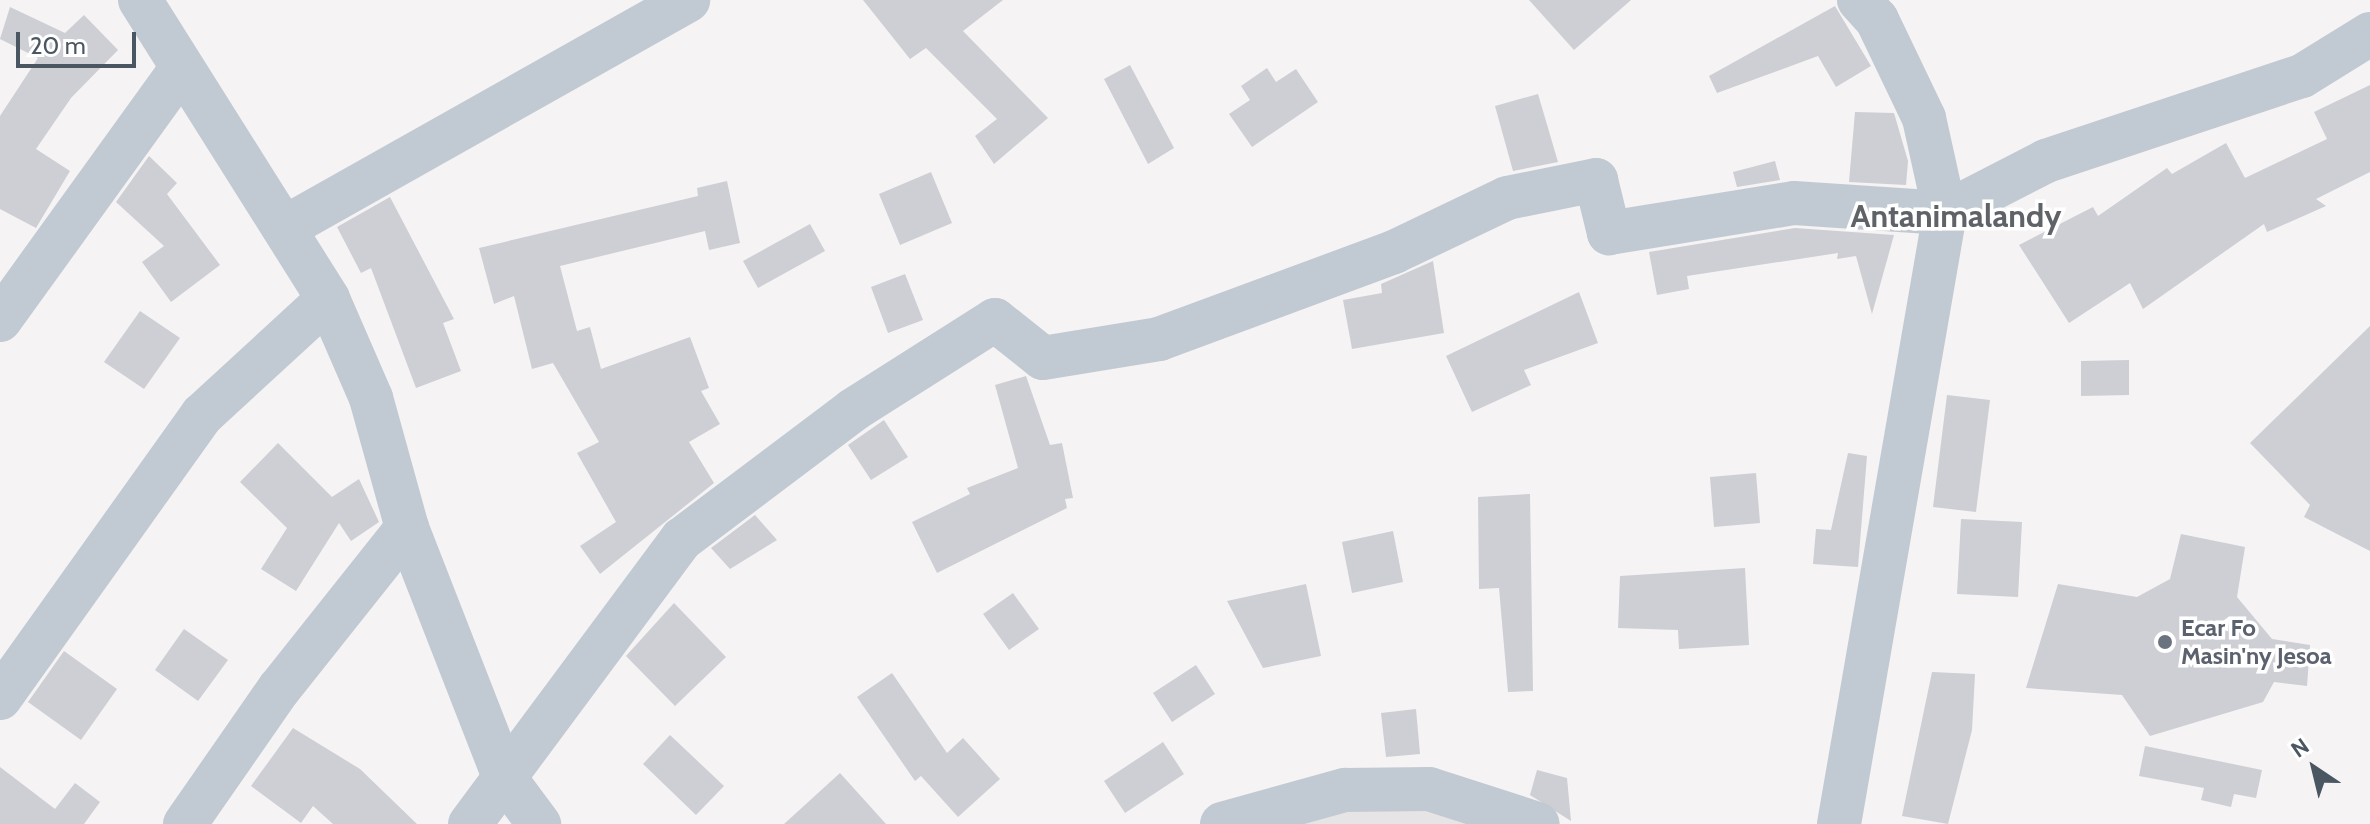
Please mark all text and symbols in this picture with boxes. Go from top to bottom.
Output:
scale bar [20,16,140,66]
text: 20 m [30,31,86,60]
district label: Antanimalandy [1851,197,2061,235]
place label: Ecar Fo Masin'ny Jesoa [2181,614,2332,670]
marker: Ecar Fo Masin'ny Jesoa [2156,633,2174,651]
north arrow [2274,728,2354,808]
text: N [2286,732,2314,763]

